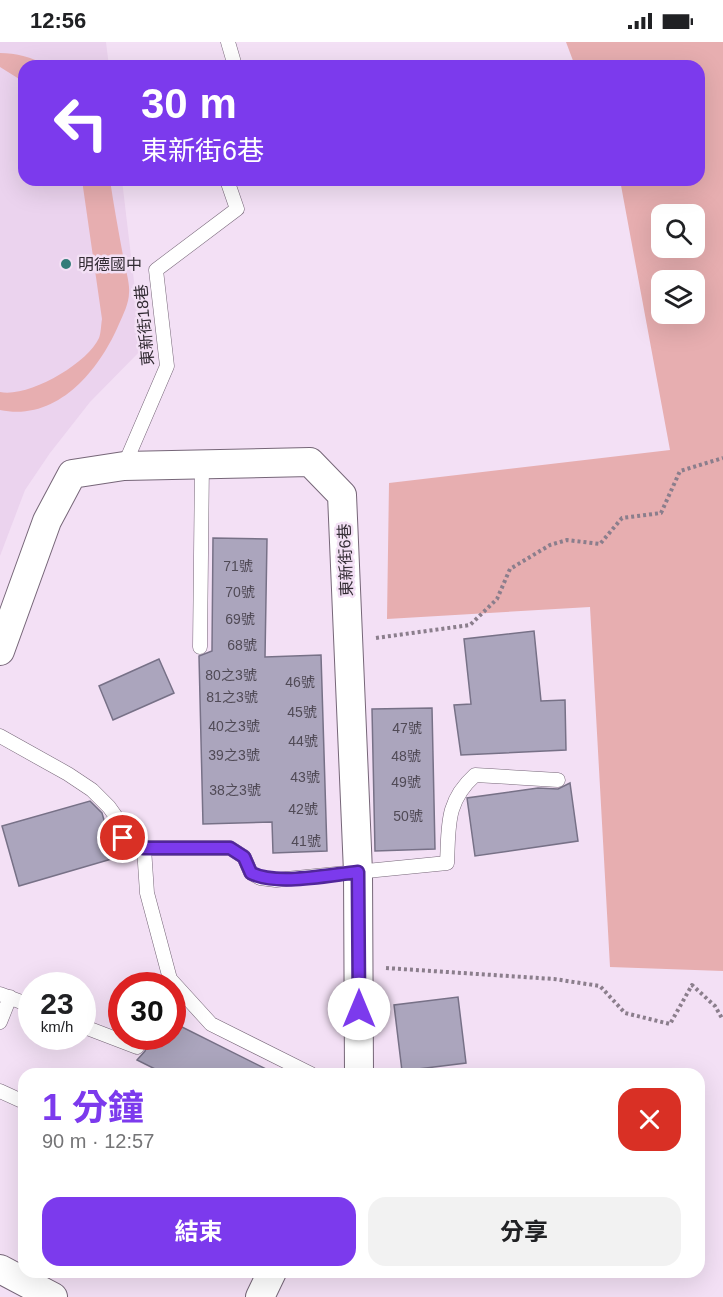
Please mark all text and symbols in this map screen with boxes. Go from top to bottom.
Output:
text: 12:56 [30,8,86,33]
text: 30 m [141,80,237,127]
icon: left [42,84,120,162]
text: 東新街6巷 [141,136,264,166]
map controls [651,204,705,324]
button: search [651,204,705,258]
place label: 明德國中 [78,256,142,273]
marker: 明德國中 [59,257,73,271]
button: layers [651,270,705,324]
street label: 東新街18巷 [132,283,157,366]
street label: 東新街6巷 [336,523,355,597]
house number: 71號 [223,558,253,574]
house number: 70號 [225,584,255,600]
house number: 69號 [225,611,255,627]
house number: 68號 [227,637,257,653]
house number: 80之3號 [205,667,257,683]
house number: 46號 [285,674,315,690]
house number: 81之3號 [206,689,258,705]
house number: 45號 [287,704,317,720]
house number: 40之3號 [208,718,260,734]
house number: 47號 [392,720,422,736]
house number: 44號 [288,733,318,749]
house number: 39之3號 [208,747,260,763]
house number: 48號 [391,748,421,764]
house number: 43號 [290,769,320,785]
house number: 49號 [391,774,421,790]
house number: 38之3號 [209,782,261,798]
house number: 42號 [288,801,318,817]
house number: 50號 [393,808,423,824]
pin [97,812,148,863]
icon: arrive [106,821,139,854]
house number: 41號 [291,833,321,849]
speed limit sign: 30 [108,972,186,1050]
position arrow [327,977,391,1041]
text: 23 [40,987,74,1020]
text: km/h [41,1018,73,1035]
text: 1 分鐘 [42,1087,144,1128]
button: close [618,1088,681,1151]
text: 90 m · 12:57 [42,1130,154,1152]
button: 結束 [42,1197,356,1266]
button: 分享 [368,1197,681,1266]

